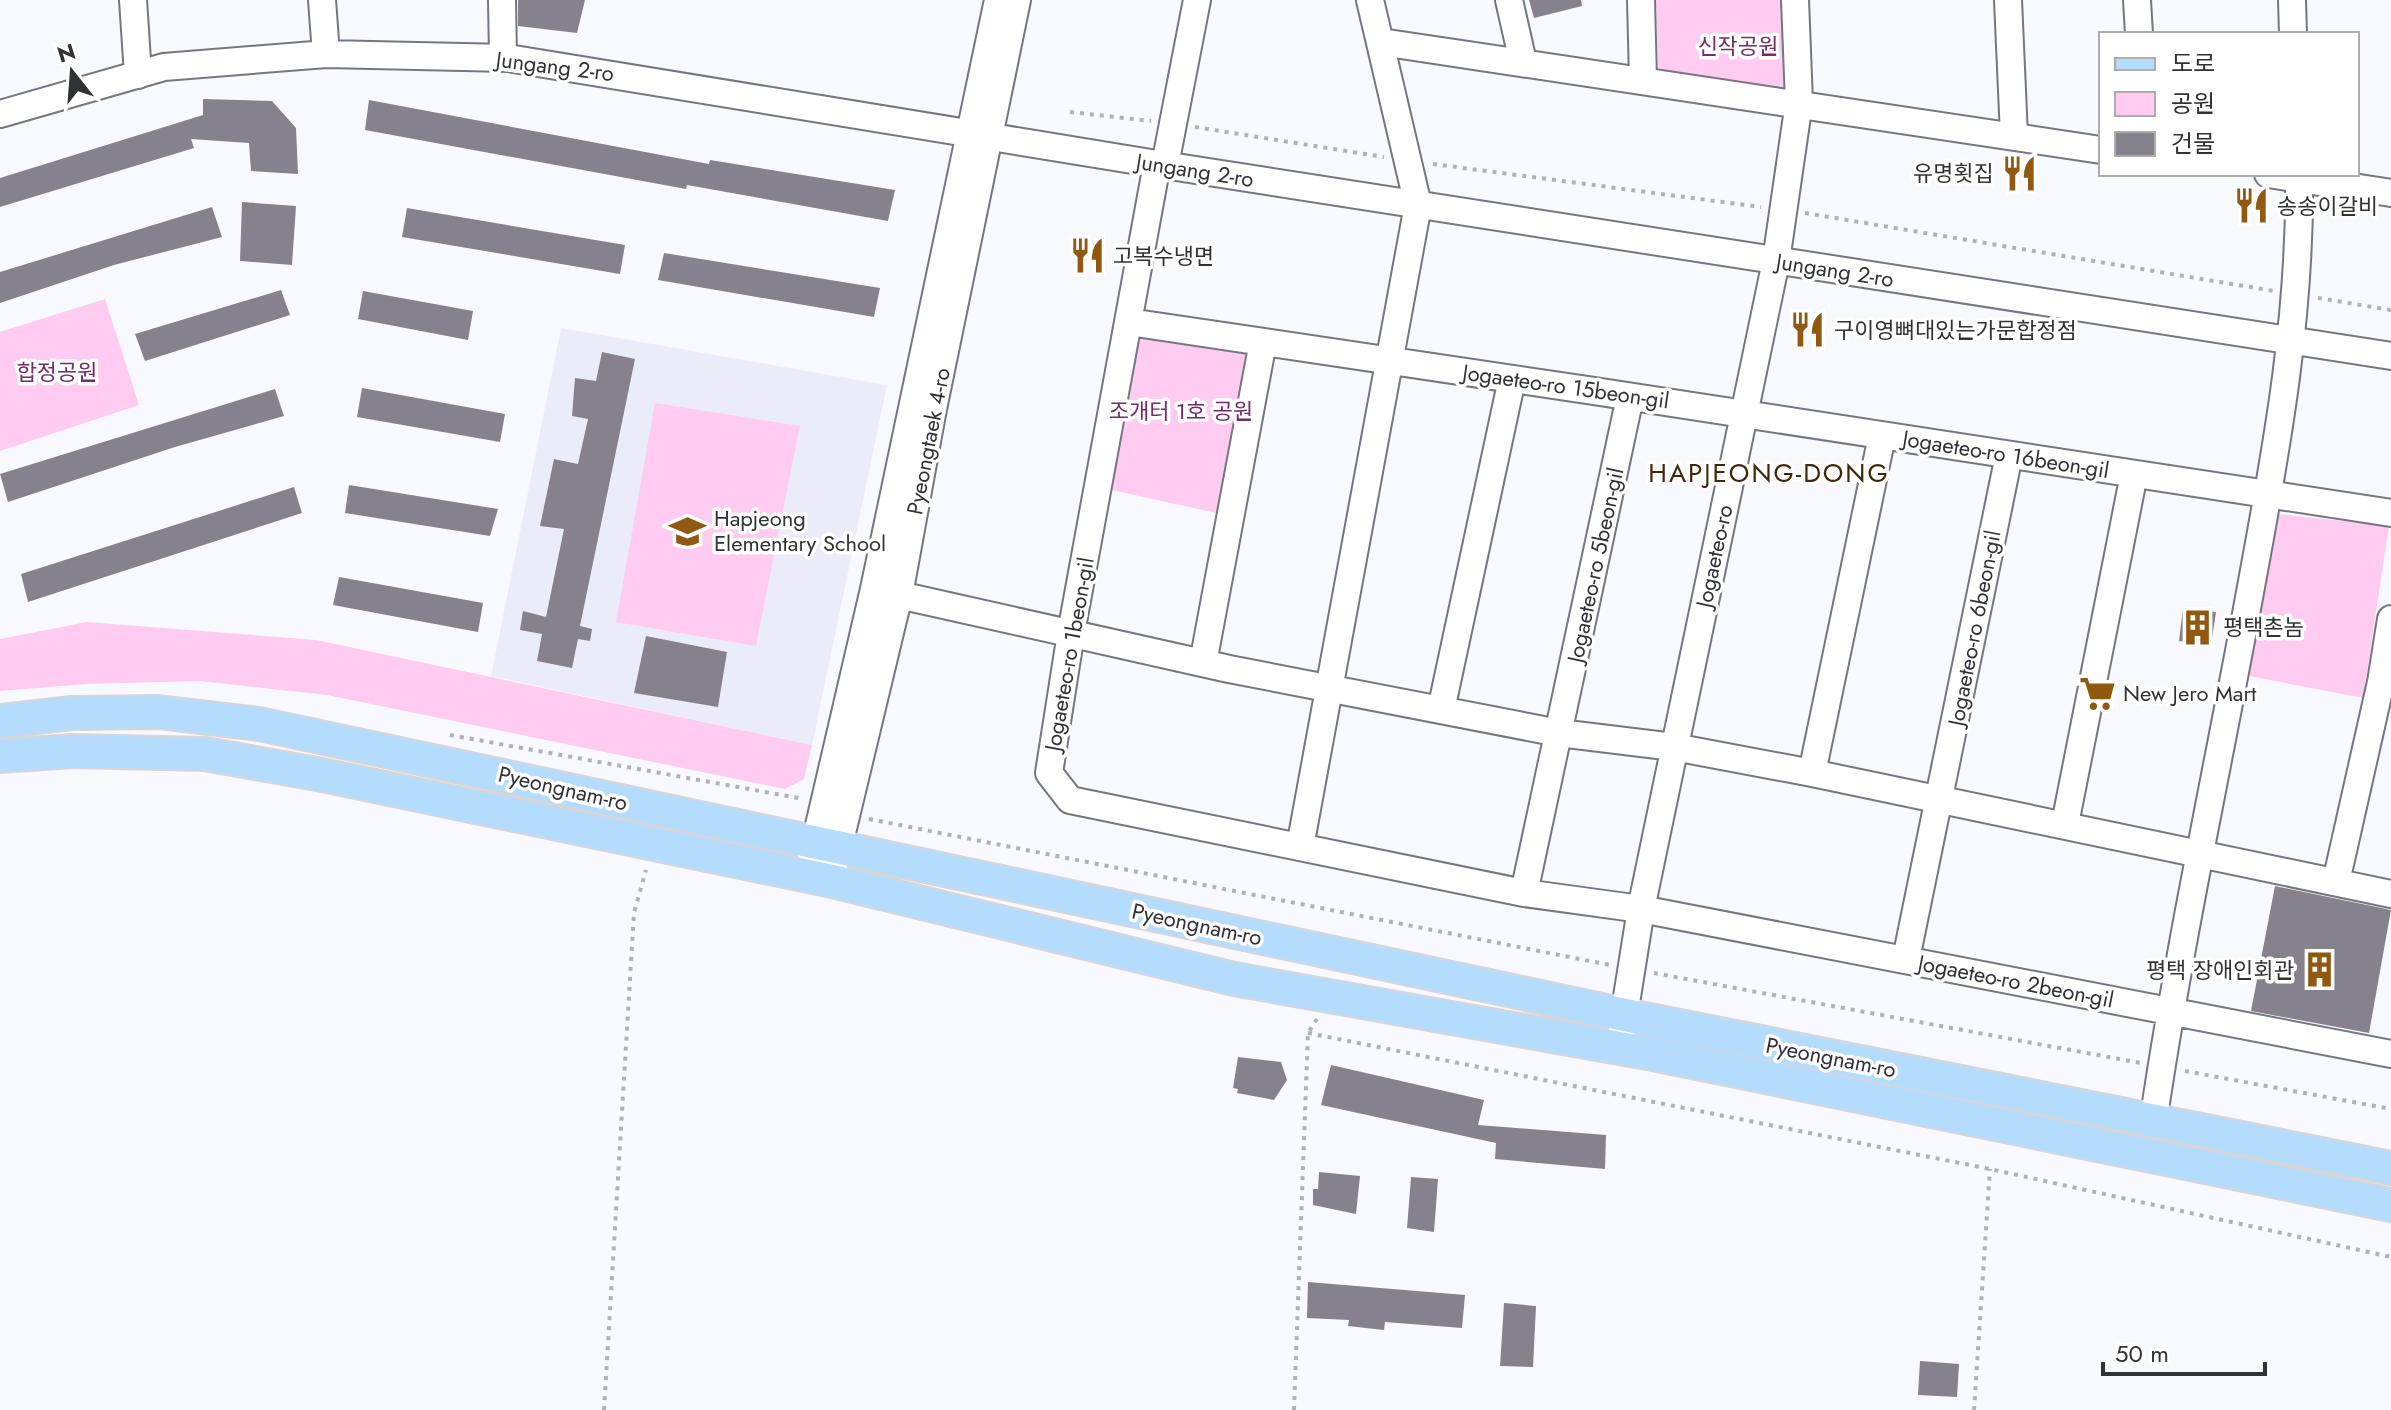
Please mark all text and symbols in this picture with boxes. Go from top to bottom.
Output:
park label: 신작공원 [1698,30,1778,62]
north arrow [32,32,112,112]
legend [2099,32,2359,176]
text: N [53,35,79,71]
street label: Jungang 2-ro [491,43,616,89]
text: 도로 [2171,46,2215,81]
text: 공원 [2171,86,2215,121]
text: 건물 [2171,126,2215,161]
street label: Jungang 2-ro [1131,144,1256,195]
restaurant icon: 유명횟집 [2001,154,2039,192]
place label: 유명횟집 [1913,157,1994,189]
restaurant icon: 송송이갈비 [2232,187,2270,225]
place label: 송송이갈비 [2277,190,2378,222]
restaurant icon: 고복수냉면 [1068,237,1106,275]
place label: 고복수냉면 [1113,240,1214,272]
street label: Jungang 2-ro [1771,244,1896,295]
restaurant icon: 구이영뼈대있는가문합정점 [1789,311,1827,349]
place label: 구이영뼈대있는가문합정점 [1834,314,2077,346]
street label: Jogaeteo-ro 15beon-gil [1458,355,1671,416]
park label: 합정공원 [17,356,97,388]
street label: Pyeongtaek 4-ro [898,365,958,517]
park label: 조개터 1호 공원 [1109,395,1253,427]
street label: Jogaeteo-ro 16beon-gil [1897,421,2112,486]
district label: HAPJEONG-DONG [1648,454,1890,492]
street label: Jogaeteo-ro 5beon-gil [1558,465,1631,668]
place label: Hapjeong Elementary School [714,502,886,559]
street label: Jogaeteo-ro [1687,502,1740,613]
school or university icon: Hapjeong Elementary School [669,512,707,550]
street label: Jogaeteo-ro 6beon-gil [1939,527,2009,732]
street label: Jogaeteo-ro 1beon-gil [1036,555,1102,756]
building icon: 평택촌놈 [2178,608,2216,646]
place label: 평택촌놈 [2223,611,2304,643]
supermarket icon: New Jero Mart [2078,674,2116,712]
place label: New Jero Mart [2123,677,2257,709]
street label: Pyeongnam-ro [495,758,631,818]
street label: Pyeongnam-ro [1129,895,1265,953]
street label: Jogaeteo-ro 2beon-gil [1912,946,2117,1016]
building icon: 평택 장애인회관 [2301,951,2339,989]
place label: 평택 장애인회관 [2146,954,2294,986]
street label: Pyeongnam-ro [1763,1029,1899,1085]
scale bar [2103,1326,2265,1376]
text: 50 m [2115,1336,2169,1371]

